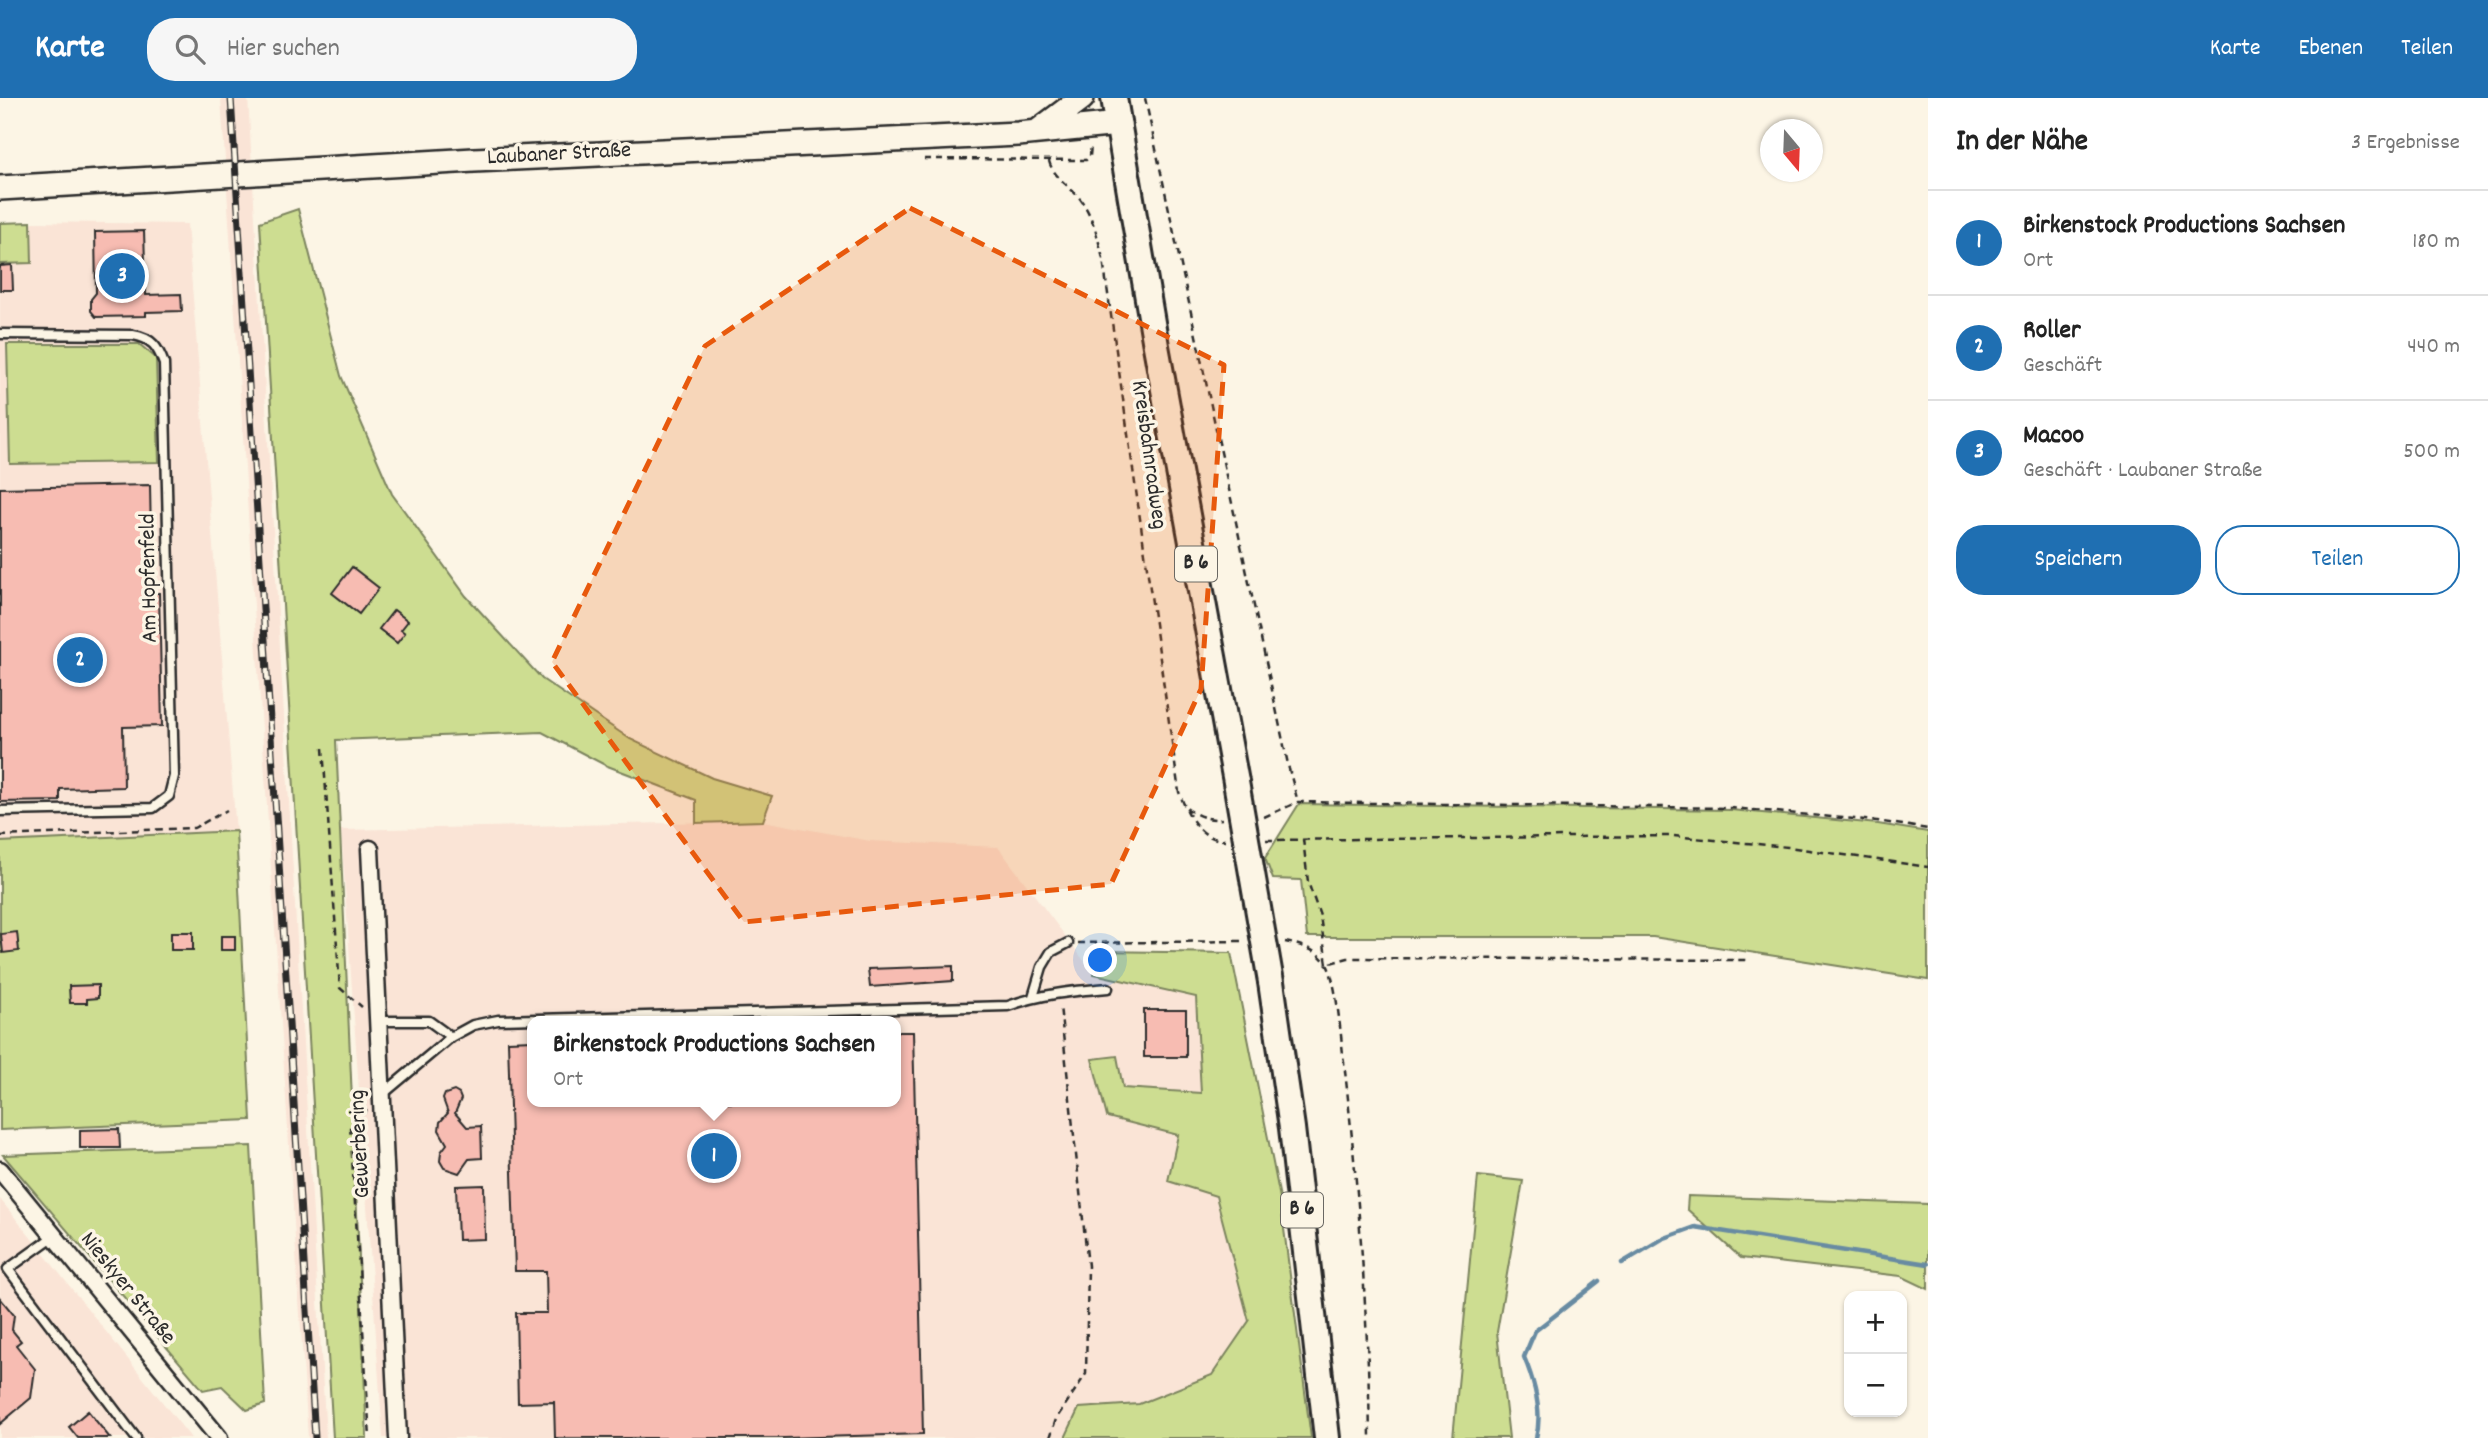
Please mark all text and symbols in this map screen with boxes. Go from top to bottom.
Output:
search box [147,18,637,81]
text: Karte [35,26,105,73]
icon: search [171,30,209,68]
text: Hier suchen [227,31,340,68]
text: Karte [2210,32,2260,66]
text: Ebenen [2298,32,2363,66]
text: Teilen [2401,32,2453,66]
north arrow [1760,119,1823,182]
text: In der Nähe [1956,122,2088,165]
text: 3 Ergebnisse [2351,127,2460,160]
street label: Laubaner Straße [486,135,632,175]
text: Birkenstock Productions Sachsen [2023,208,2345,245]
text: 1 [1976,226,1982,259]
text: 180 m [2412,226,2460,259]
text: Ort [2023,245,2053,278]
pin: 3 [99,250,145,302]
text: Roller [2023,313,2081,350]
text: 2 [1974,331,1984,364]
text: 440 m [2407,331,2460,364]
text: Geschäft [2023,350,2102,383]
street label: Kreisbahnradweg [1121,378,1175,532]
text: Macoo [2023,418,2084,455]
text: 3 [1974,436,1984,469]
text: 500 m [2403,436,2460,469]
text: Geschäft · Laubaner Straße [2023,455,2262,488]
street label: Am Hopfenfeld [132,513,168,643]
button: Speichern [1956,525,2201,595]
button: Teilen [2215,525,2460,595]
road number: B 6 [1175,546,1217,582]
pin: 2 [57,634,103,686]
your location [1083,943,1117,977]
popup [527,1016,901,1107]
text: Birkenstock Productions Sachsen [553,1027,875,1064]
text: Ort [553,1064,583,1097]
street label: Gewerbering [342,1089,380,1199]
pin: 1 [691,1130,737,1182]
road number: B 6 [1281,1192,1323,1228]
street label: Nieskyer Straße [71,1225,183,1353]
map controls [1844,1291,1907,1417]
button: + [1844,1291,1907,1354]
button: − [1844,1354,1907,1417]

